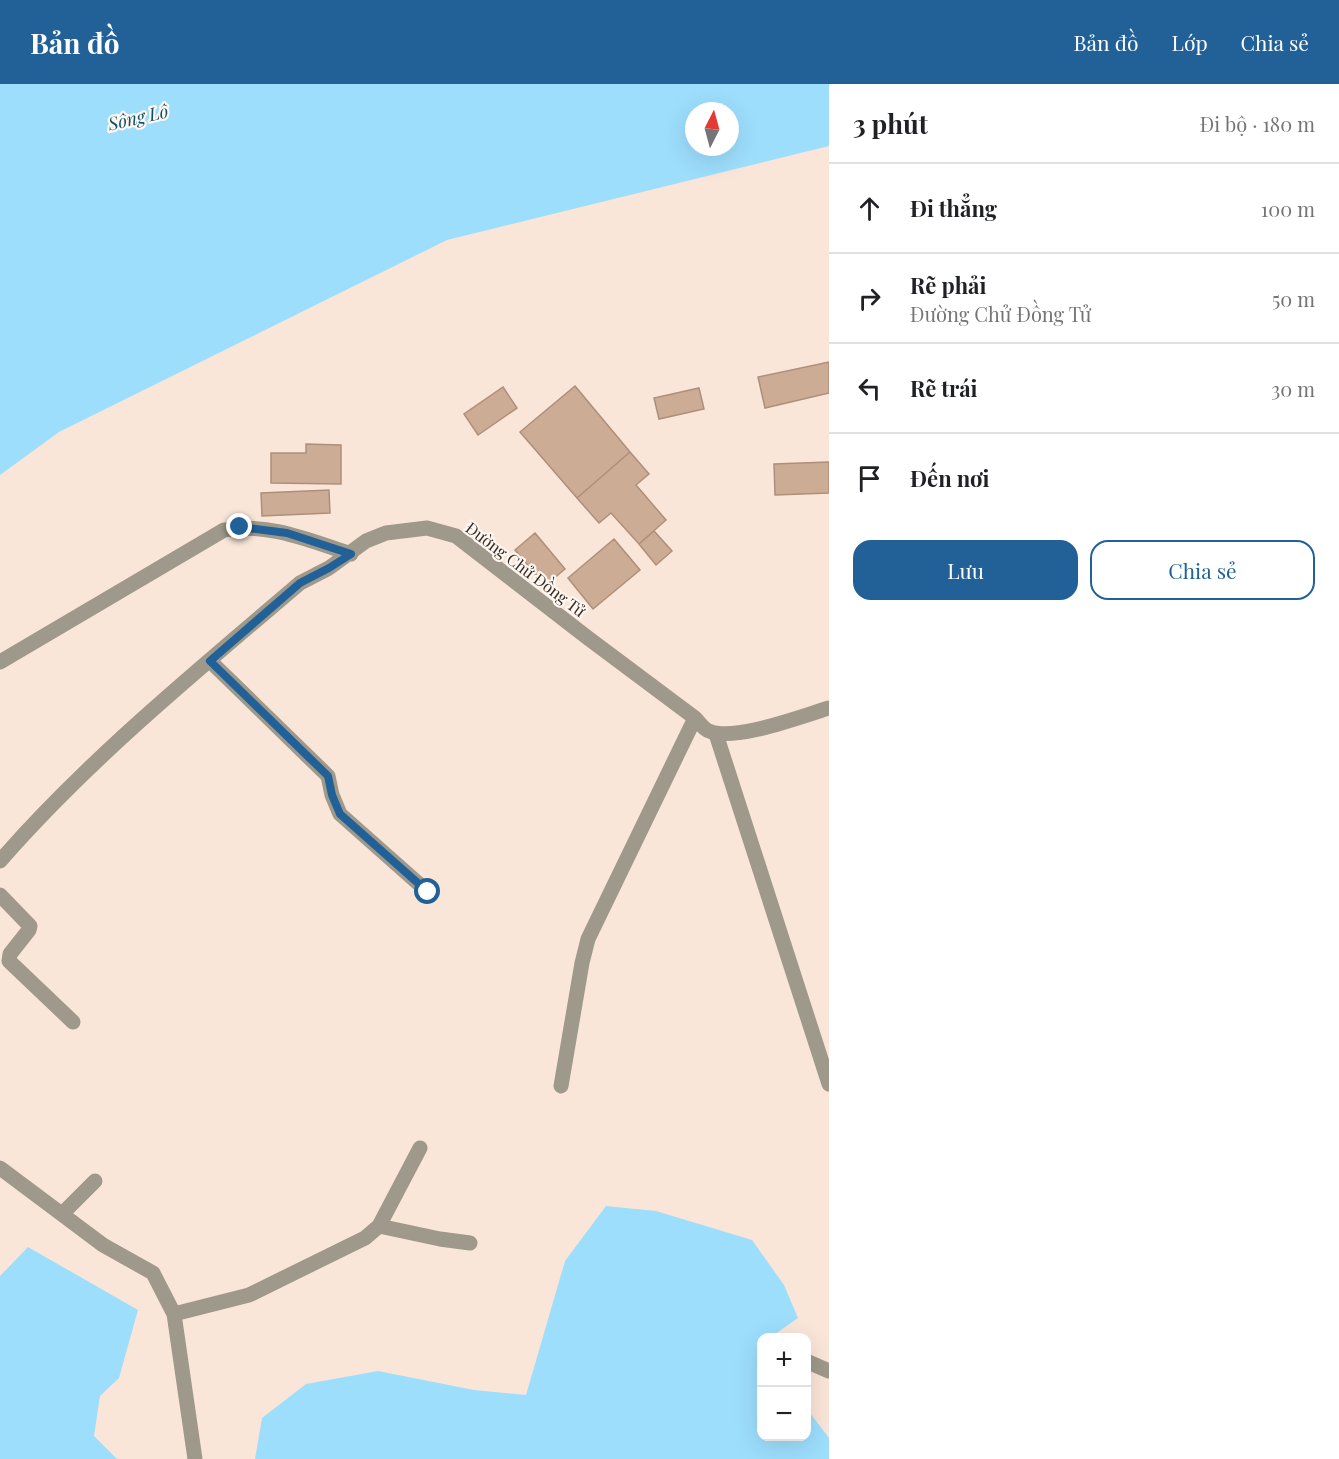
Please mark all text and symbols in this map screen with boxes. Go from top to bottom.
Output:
text: Bản đồ [30,24,120,61]
text: Bản đồ [1074,28,1139,56]
text: Lớp [1172,28,1208,56]
text: Chia sẻ [1241,28,1309,56]
water label: Sông Lô [105,98,172,136]
north arrow [685,102,739,156]
text: 3 phút [853,106,928,141]
text: Đi bộ · 180 m [1200,110,1315,137]
icon: ahead [853,192,886,225]
text: Đi thẳng [910,193,997,223]
text: 100 m [1261,195,1315,222]
text: Rẽ phải [910,270,986,300]
icon: right [853,282,886,315]
text: 50 m [1272,285,1315,312]
text: Đường Chử Đồng Tử [910,300,1091,327]
icon: left [853,372,886,405]
text: Rẽ trái [910,373,978,403]
text: 30 m [1271,375,1315,402]
icon: arrive [853,462,886,495]
text: Đến nơi [910,463,989,493]
route end [226,513,252,539]
street label: Đường Chử Đồng Tử [462,515,592,621]
button: Lưu [853,540,1078,600]
button: Chia sẻ [1090,540,1315,600]
route start [414,878,440,904]
map controls [757,1333,811,1441]
button: + [757,1333,811,1387]
button: − [757,1387,811,1441]

